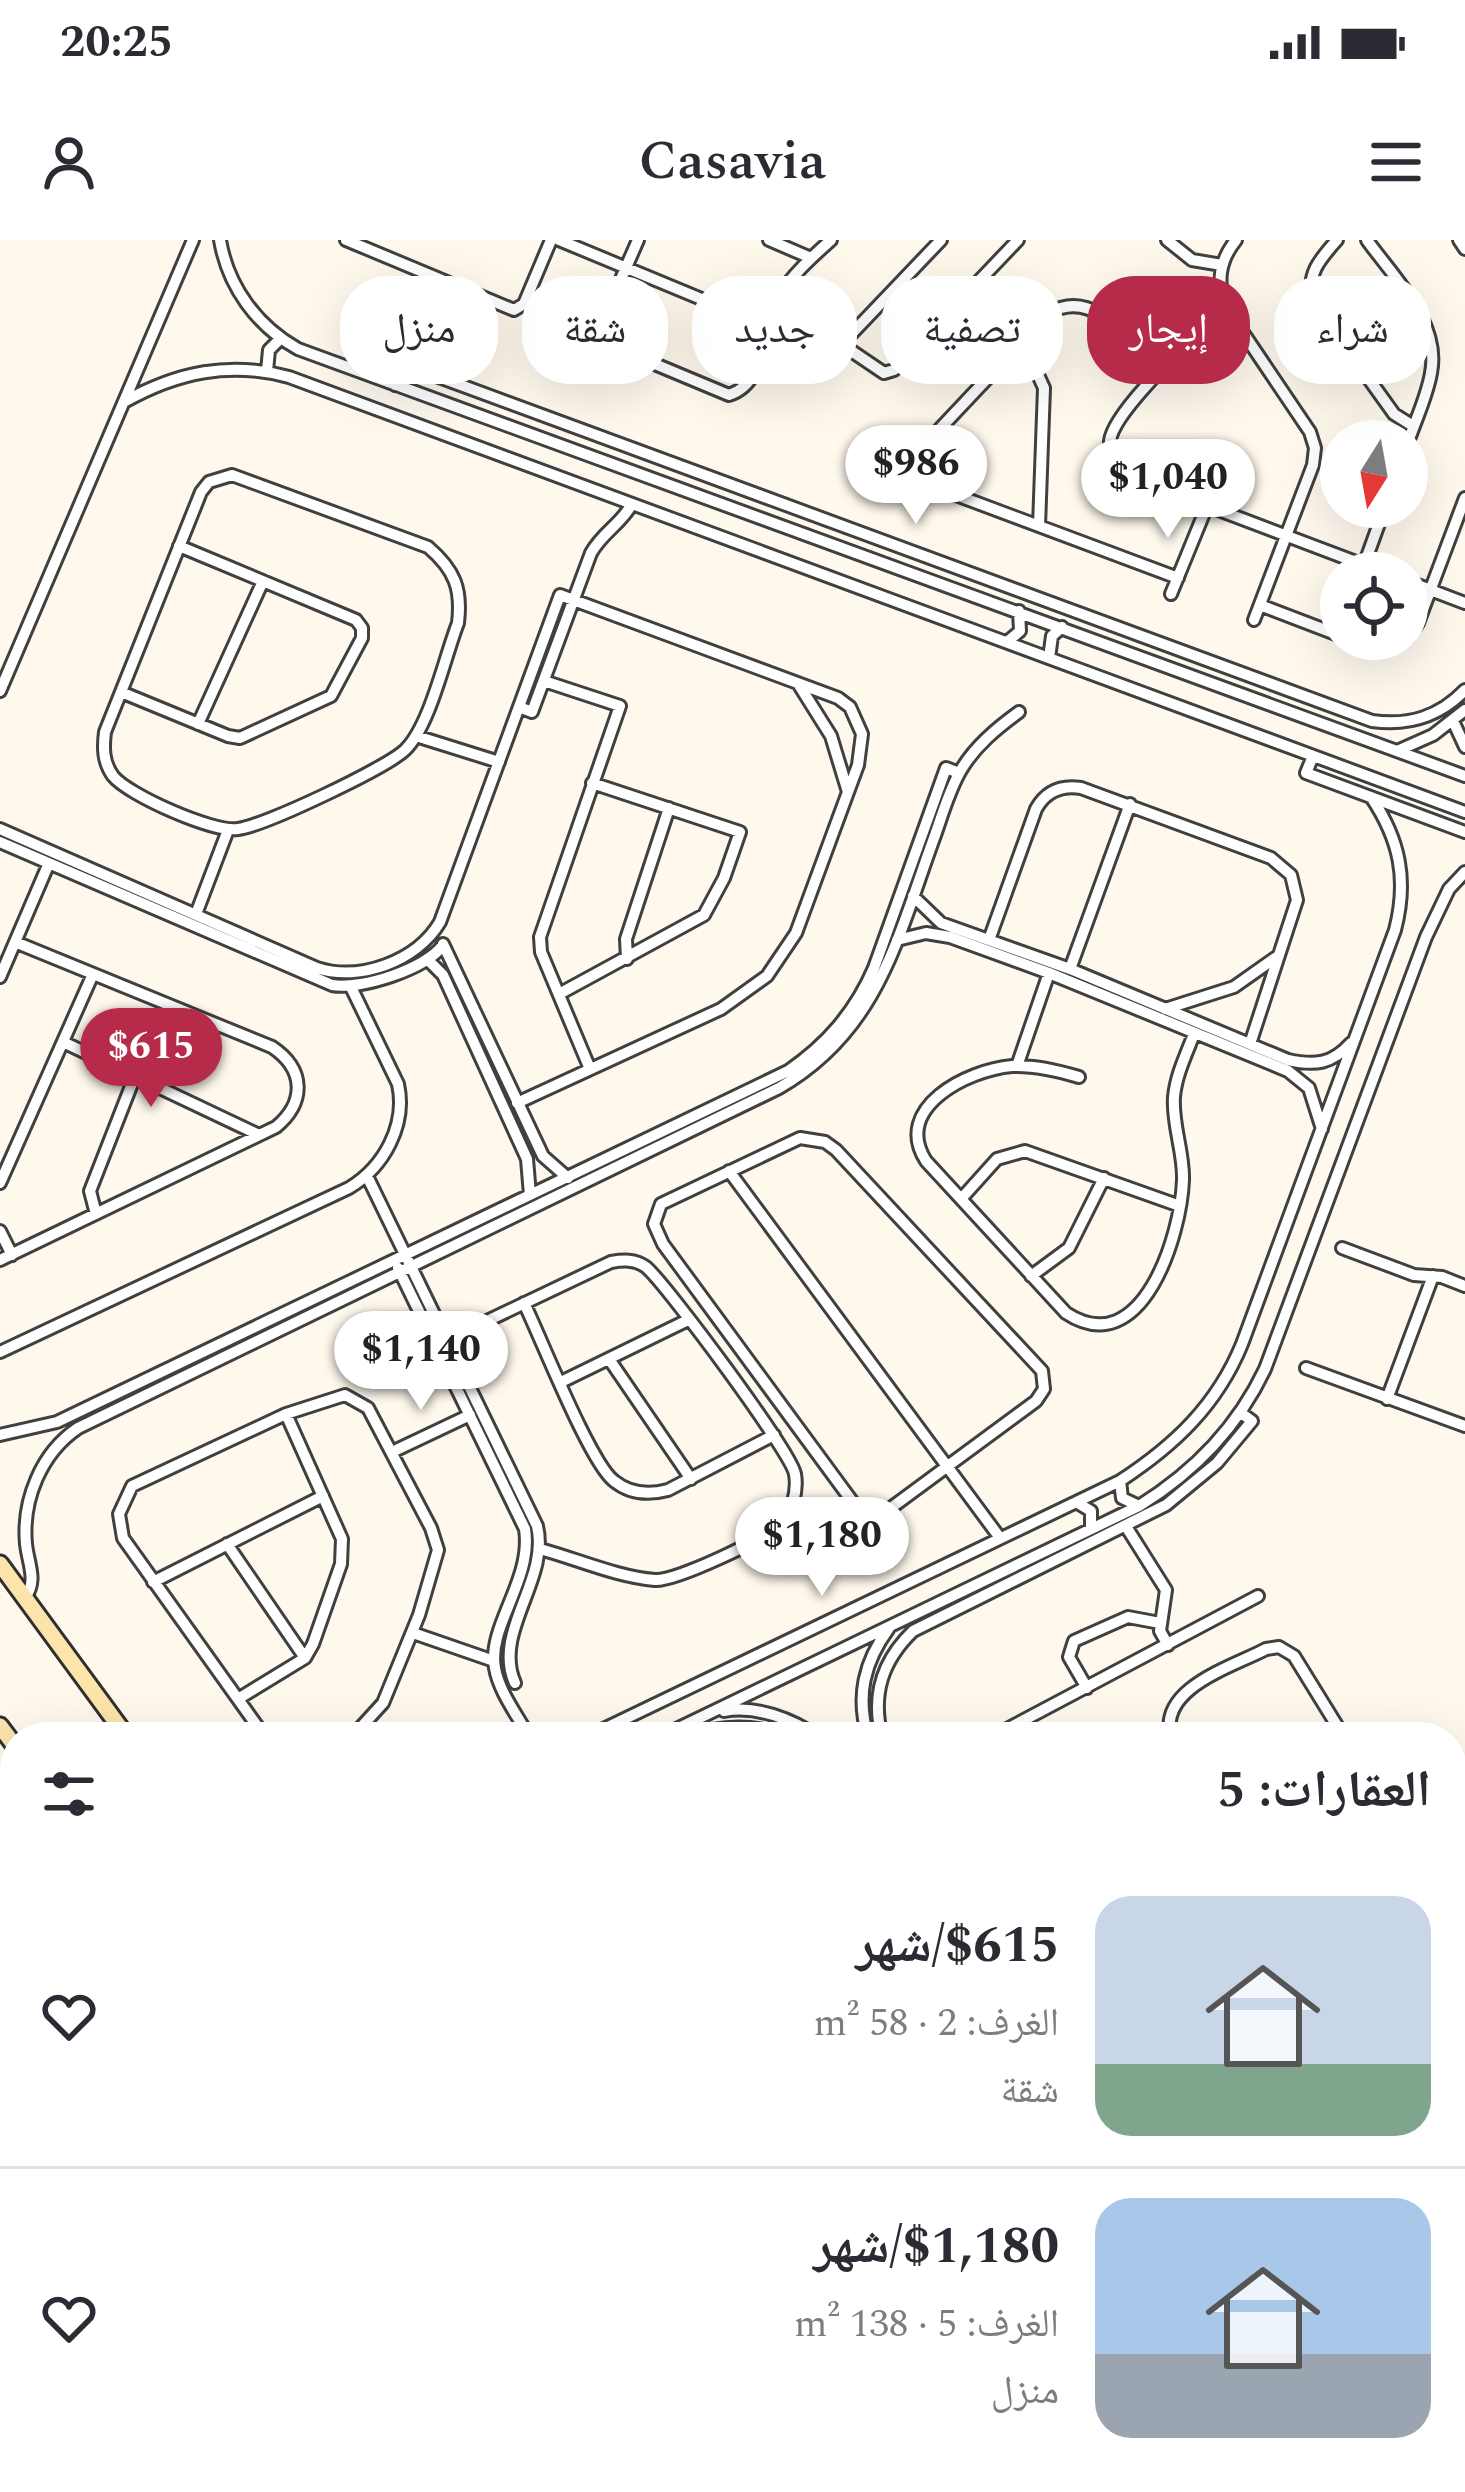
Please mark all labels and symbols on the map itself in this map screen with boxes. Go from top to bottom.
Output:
north arrow [1320,420,1428,528]
pin: $986 [845,425,987,527]
pin: $1,040 [1070,439,1266,541]
pin: $615 [80,1008,222,1110]
pin: $1,140 [323,1311,519,1413]
pin: $1,180 [724,1497,920,1599]

